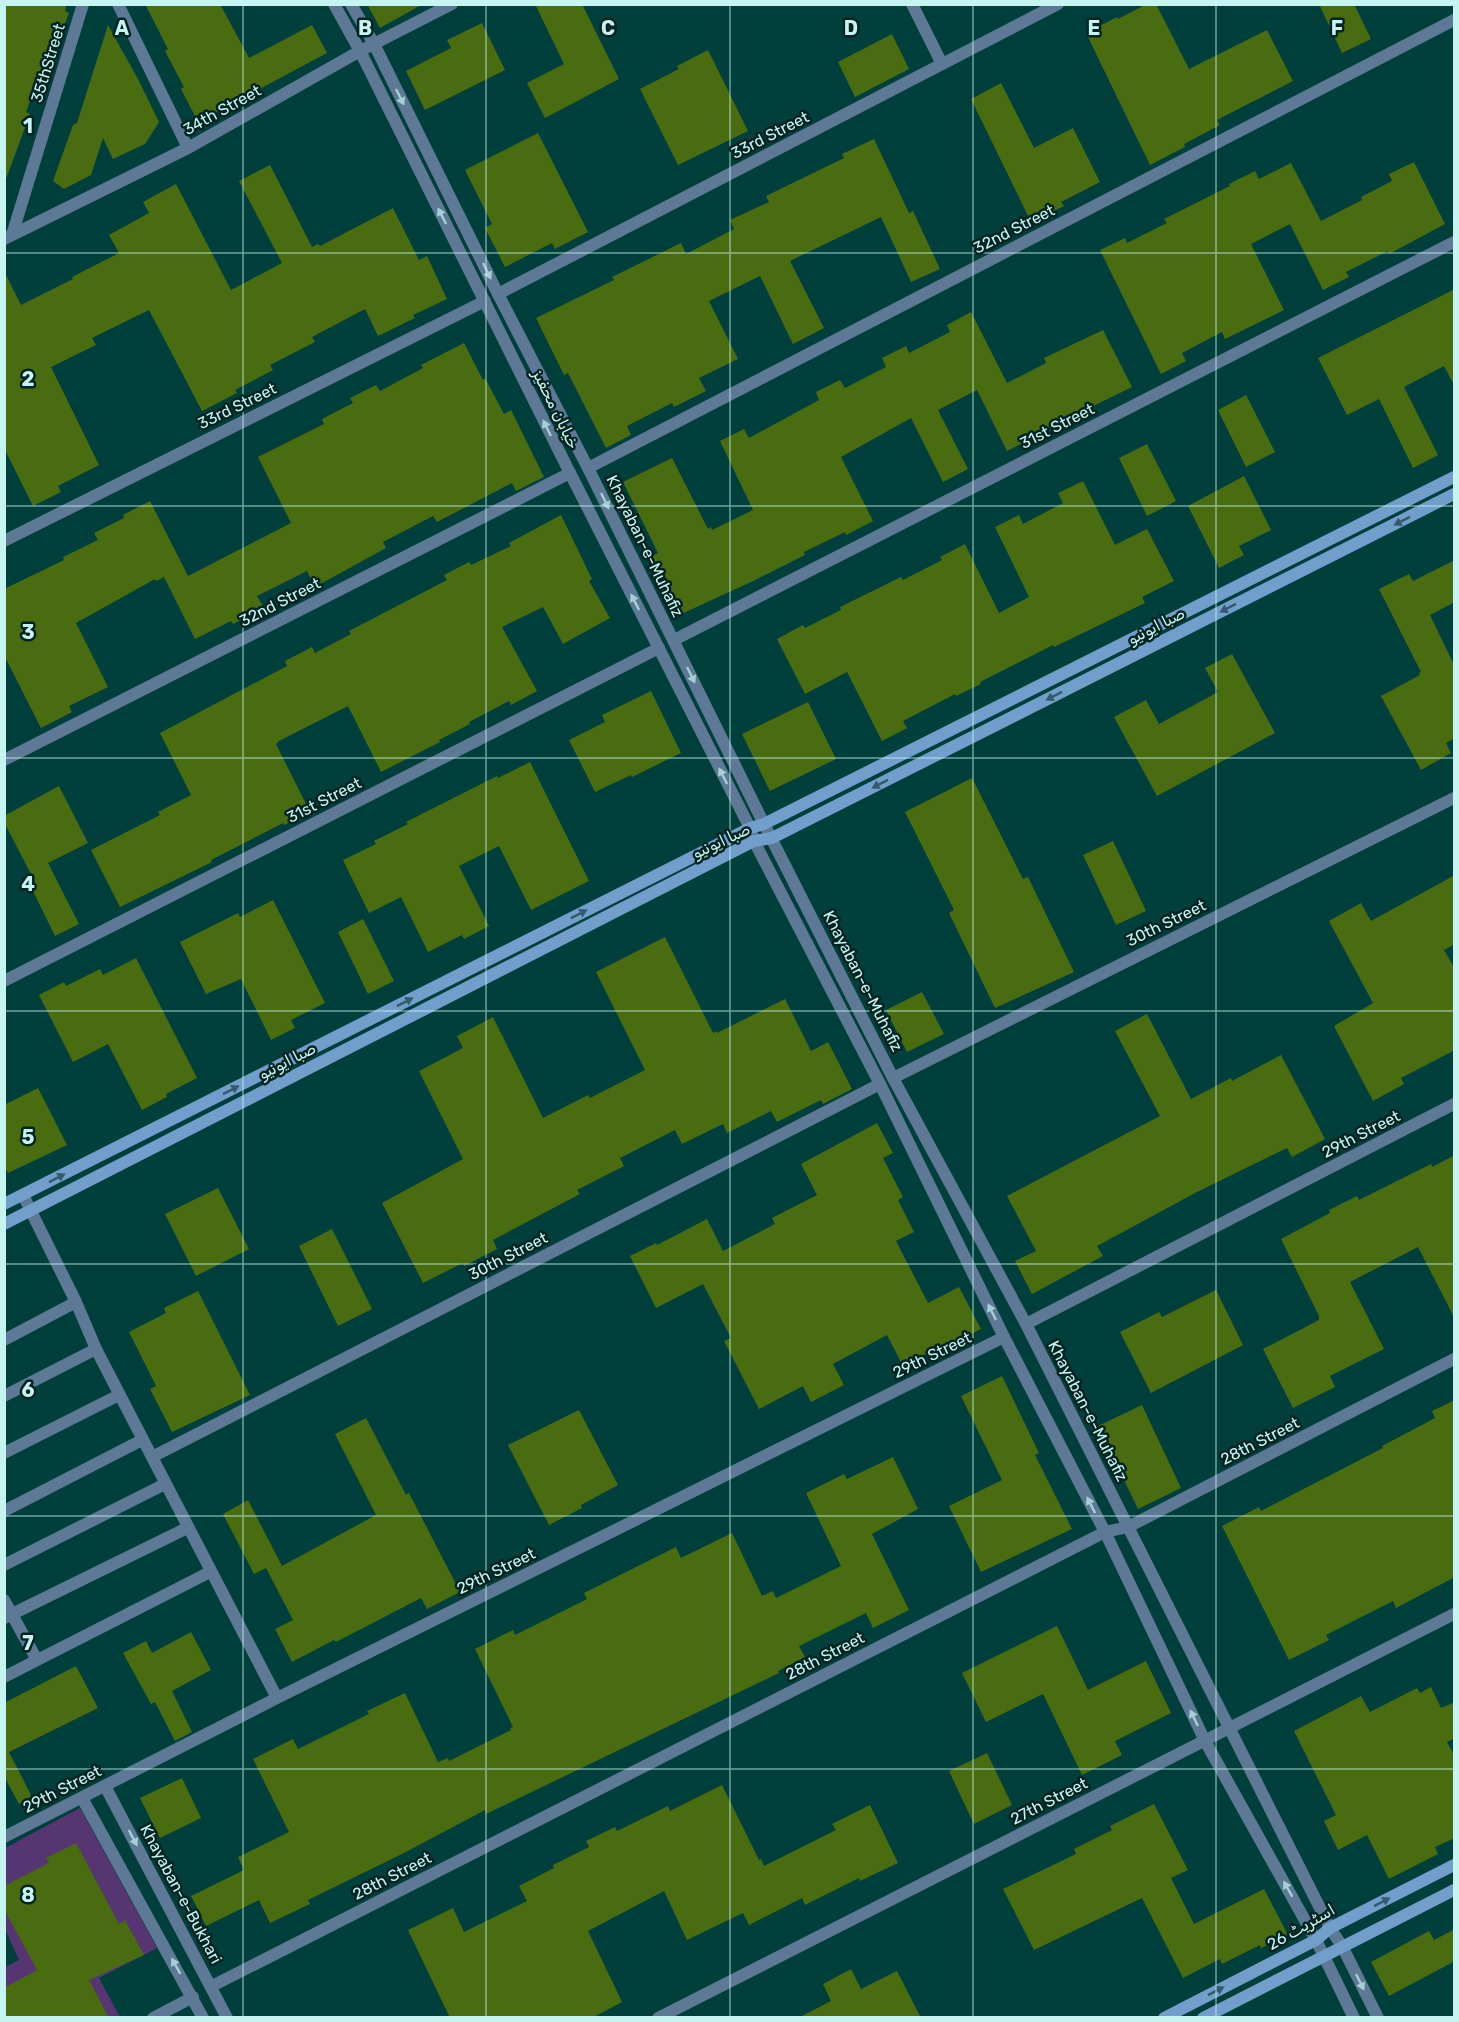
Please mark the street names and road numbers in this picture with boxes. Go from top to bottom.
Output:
street label: 35thStreet [27,21,69,105]
street label: 34th Street [180,81,264,139]
street label: 33rd Street [728,107,812,163]
street label: 32nd Street [970,200,1058,258]
street label: خیابان محفیز [527,365,583,452]
street label: 33rd Street [195,379,279,433]
street label: 31st Street [1017,399,1097,453]
street label: Khayaban-e-Muhafiz [602,472,688,620]
street label: 32nd Street [236,573,324,631]
street label: صبا ایونیو [1124,604,1188,649]
street label: 31st Street [284,773,364,827]
street label: صبا ایونیو [689,819,753,864]
street label: 30th Street [1123,896,1209,950]
street label: Khayaban-e-Muhafiz [819,907,907,1055]
street label: صبا ایونیو [255,1039,319,1084]
street label: 29th Street [1319,1106,1403,1162]
street label: 30th Street [465,1228,551,1284]
street label: 29th Street [890,1328,974,1382]
street label: Khayaban-e-Muhafiz [1044,1337,1132,1485]
street label: 28th Street [1217,1413,1303,1469]
street label: 29th Street [454,1544,538,1598]
street label: 28th Street [782,1628,868,1684]
street label: 29th Street [20,1761,104,1817]
street label: 27th Street [1007,1774,1091,1828]
street label: Khayaban-e-Bukhari [136,1821,226,1967]
street label: 28th Street [349,1848,435,1904]
street label: اسٹریٹ 26 [1264,1900,1339,1955]

